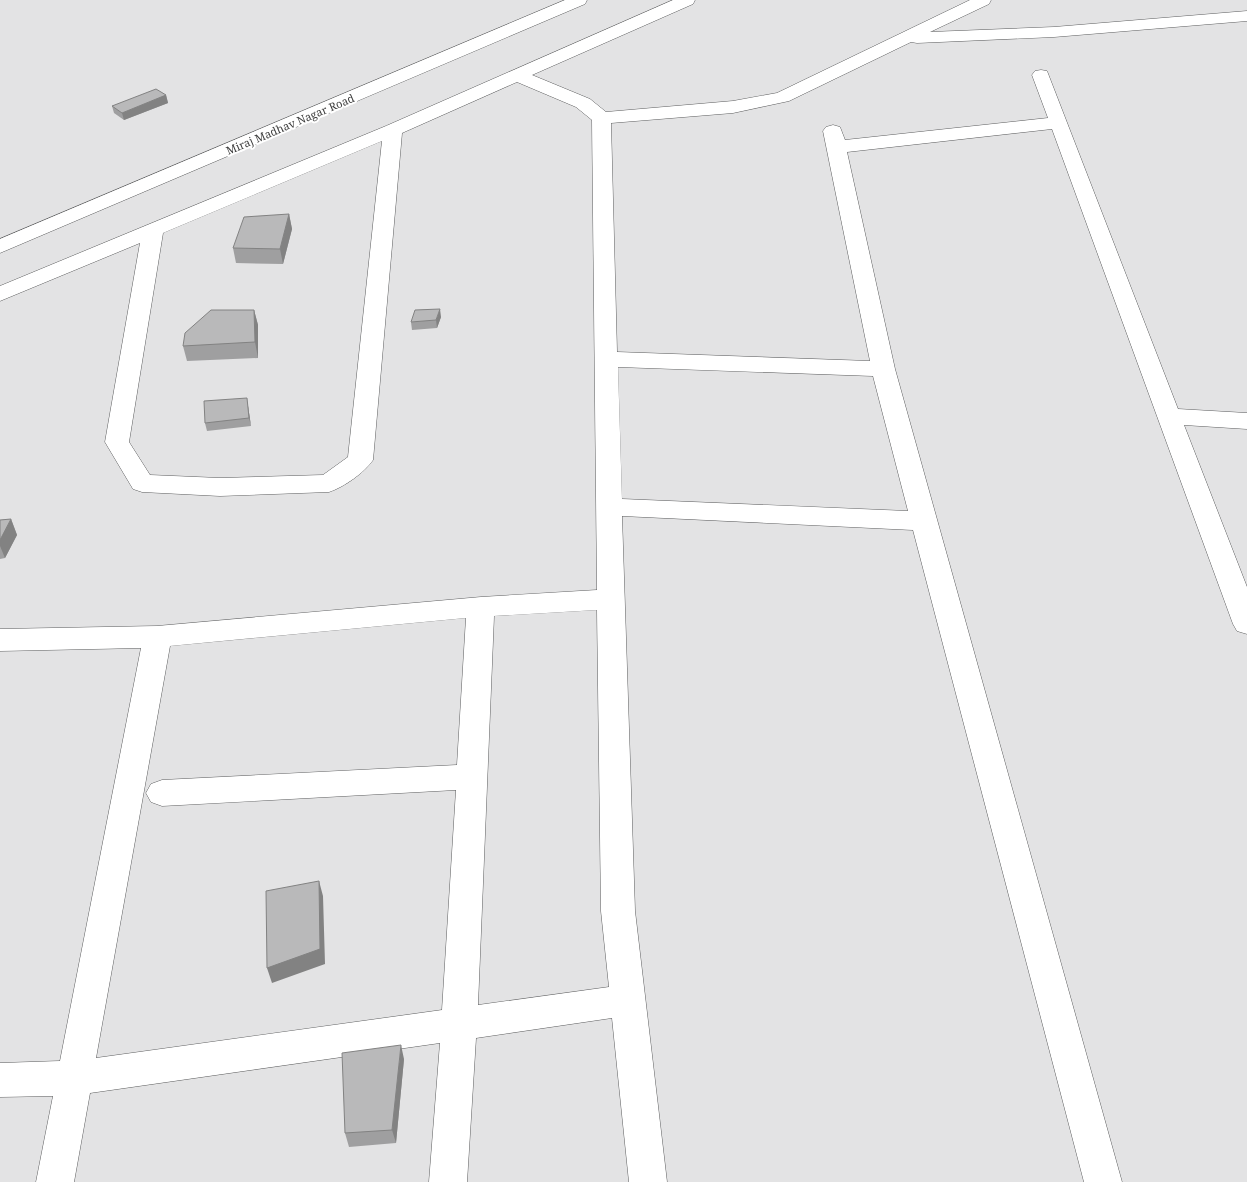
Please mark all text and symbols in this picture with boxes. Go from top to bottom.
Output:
street label: Miraj Madhav Nagar Road [224,90,357,158]

